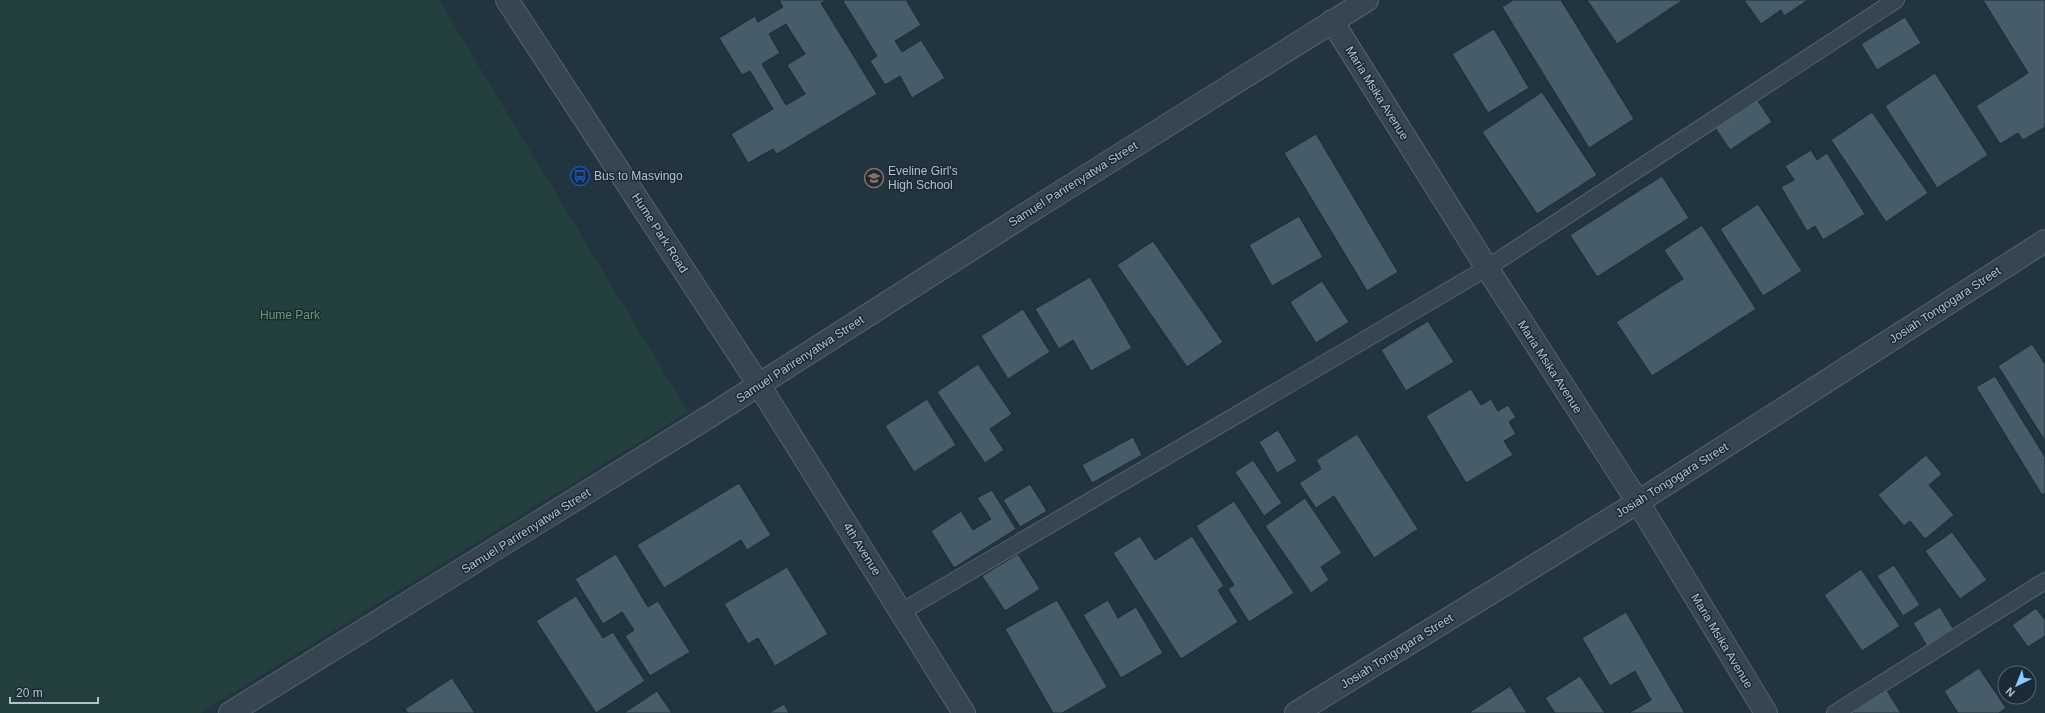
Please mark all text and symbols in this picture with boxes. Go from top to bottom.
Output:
street label: Maria Msika Avenue [1342,44,1412,143]
street label: Samuel Parirenyatwa Street [1006,138,1141,230]
place label: Eveline Girl's High School [888,164,958,192]
bus stop icon: Bus to Masvingo [569,165,591,187]
school or university icon: Eveline Girl's High School [863,167,885,189]
place label: Bus to Masvingo [594,169,683,183]
street label: Hume Park Road [629,191,691,275]
street label: Josiah Tongogara Street [1887,263,2004,346]
park label: Hume Park [260,308,321,322]
street label: Samuel Parirenyatwa Street [734,312,867,406]
street label: Maria Msika Avenue [1515,318,1585,416]
street label: Josiah Tongogara Street [1613,439,1731,520]
street label: Samuel Parirenyatwa Street [459,485,594,577]
street label: 4th Avenue [840,520,884,578]
street label: Maria Msika Avenue [1688,591,1756,691]
street label: Josiah Tongogara Street [1338,610,1456,691]
north arrow [1997,665,2037,705]
scale bar [10,679,98,705]
text: N [2003,685,2017,699]
text: 20 m [16,686,43,700]

